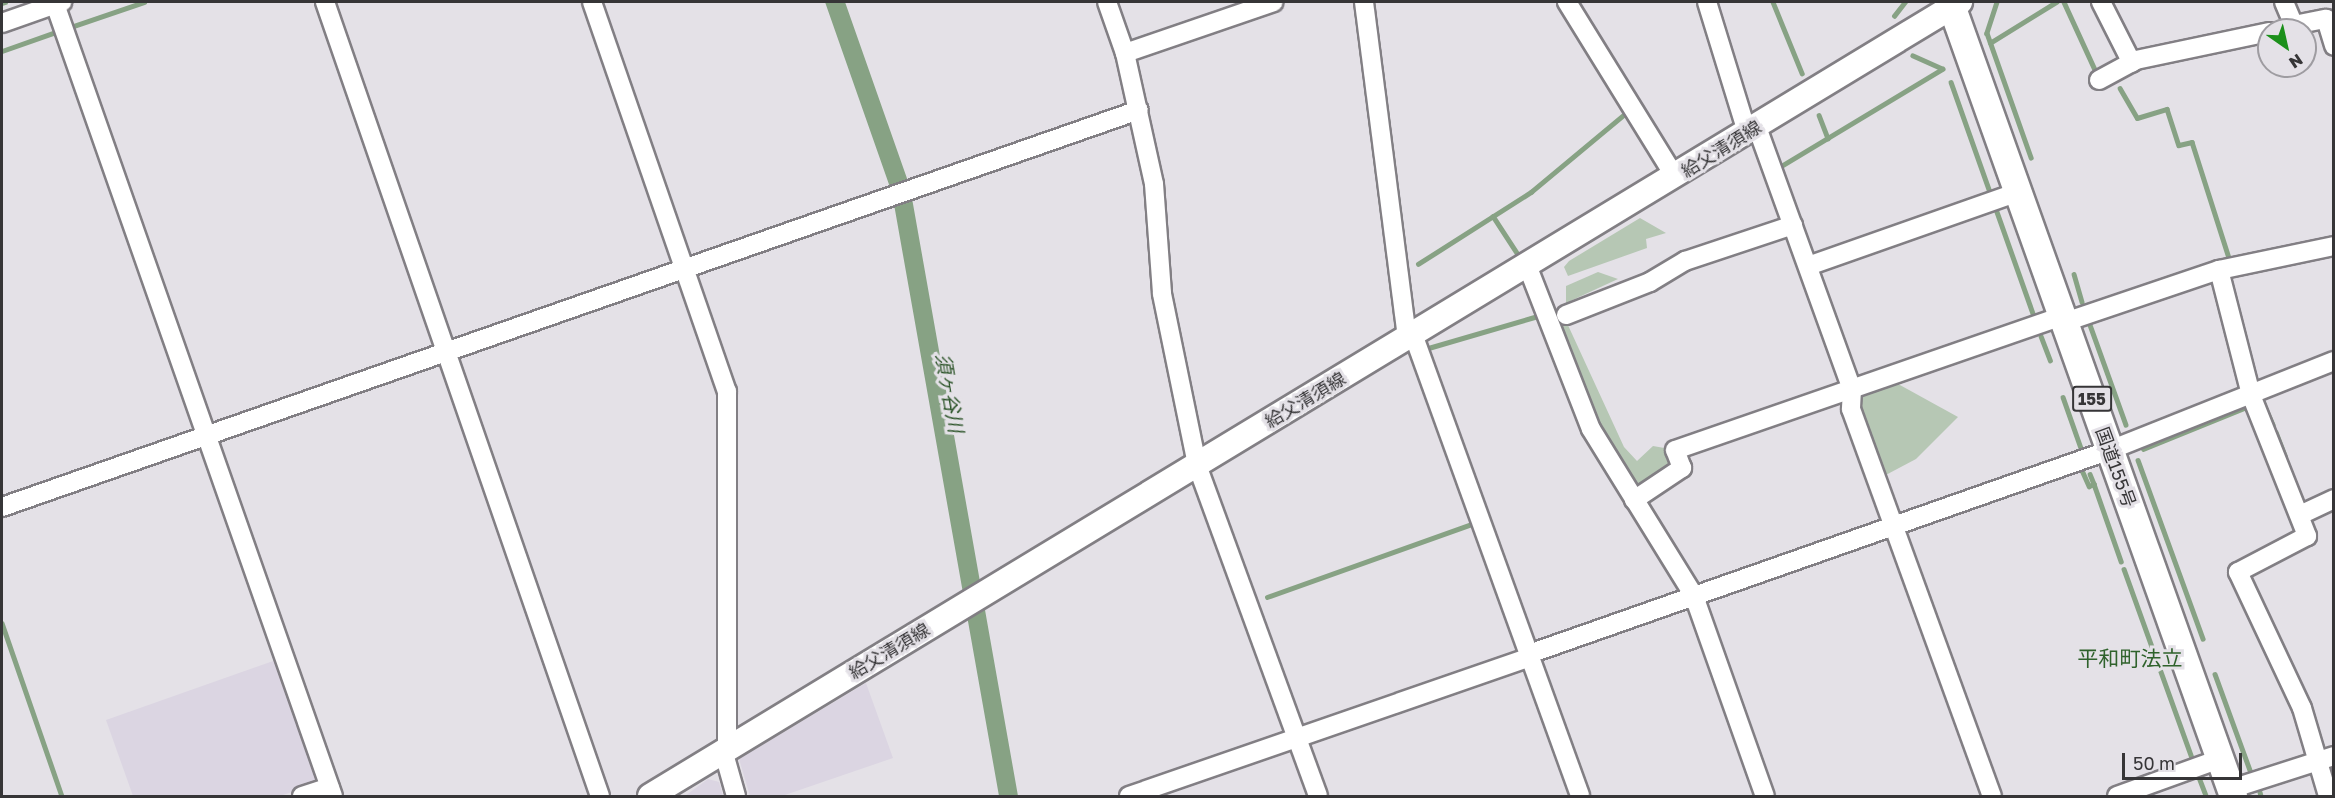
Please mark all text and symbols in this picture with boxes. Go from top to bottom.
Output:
north arrow [2257,18,2317,78]
text: N [2285,50,2307,73]
street label: 給父清須線 [1677,116,1765,182]
water label: 須ヶ谷川 [931,352,969,434]
street label: 給父清須線 [1261,368,1349,432]
road number: 155 [2071,386,2113,412]
street label: 国道155号 [2092,424,2140,510]
street label: 給父清須線 [845,619,933,683]
district label: 平和町法立 [2078,645,2182,671]
scale bar [2125,741,2245,779]
text: 50 m [2133,752,2175,774]

